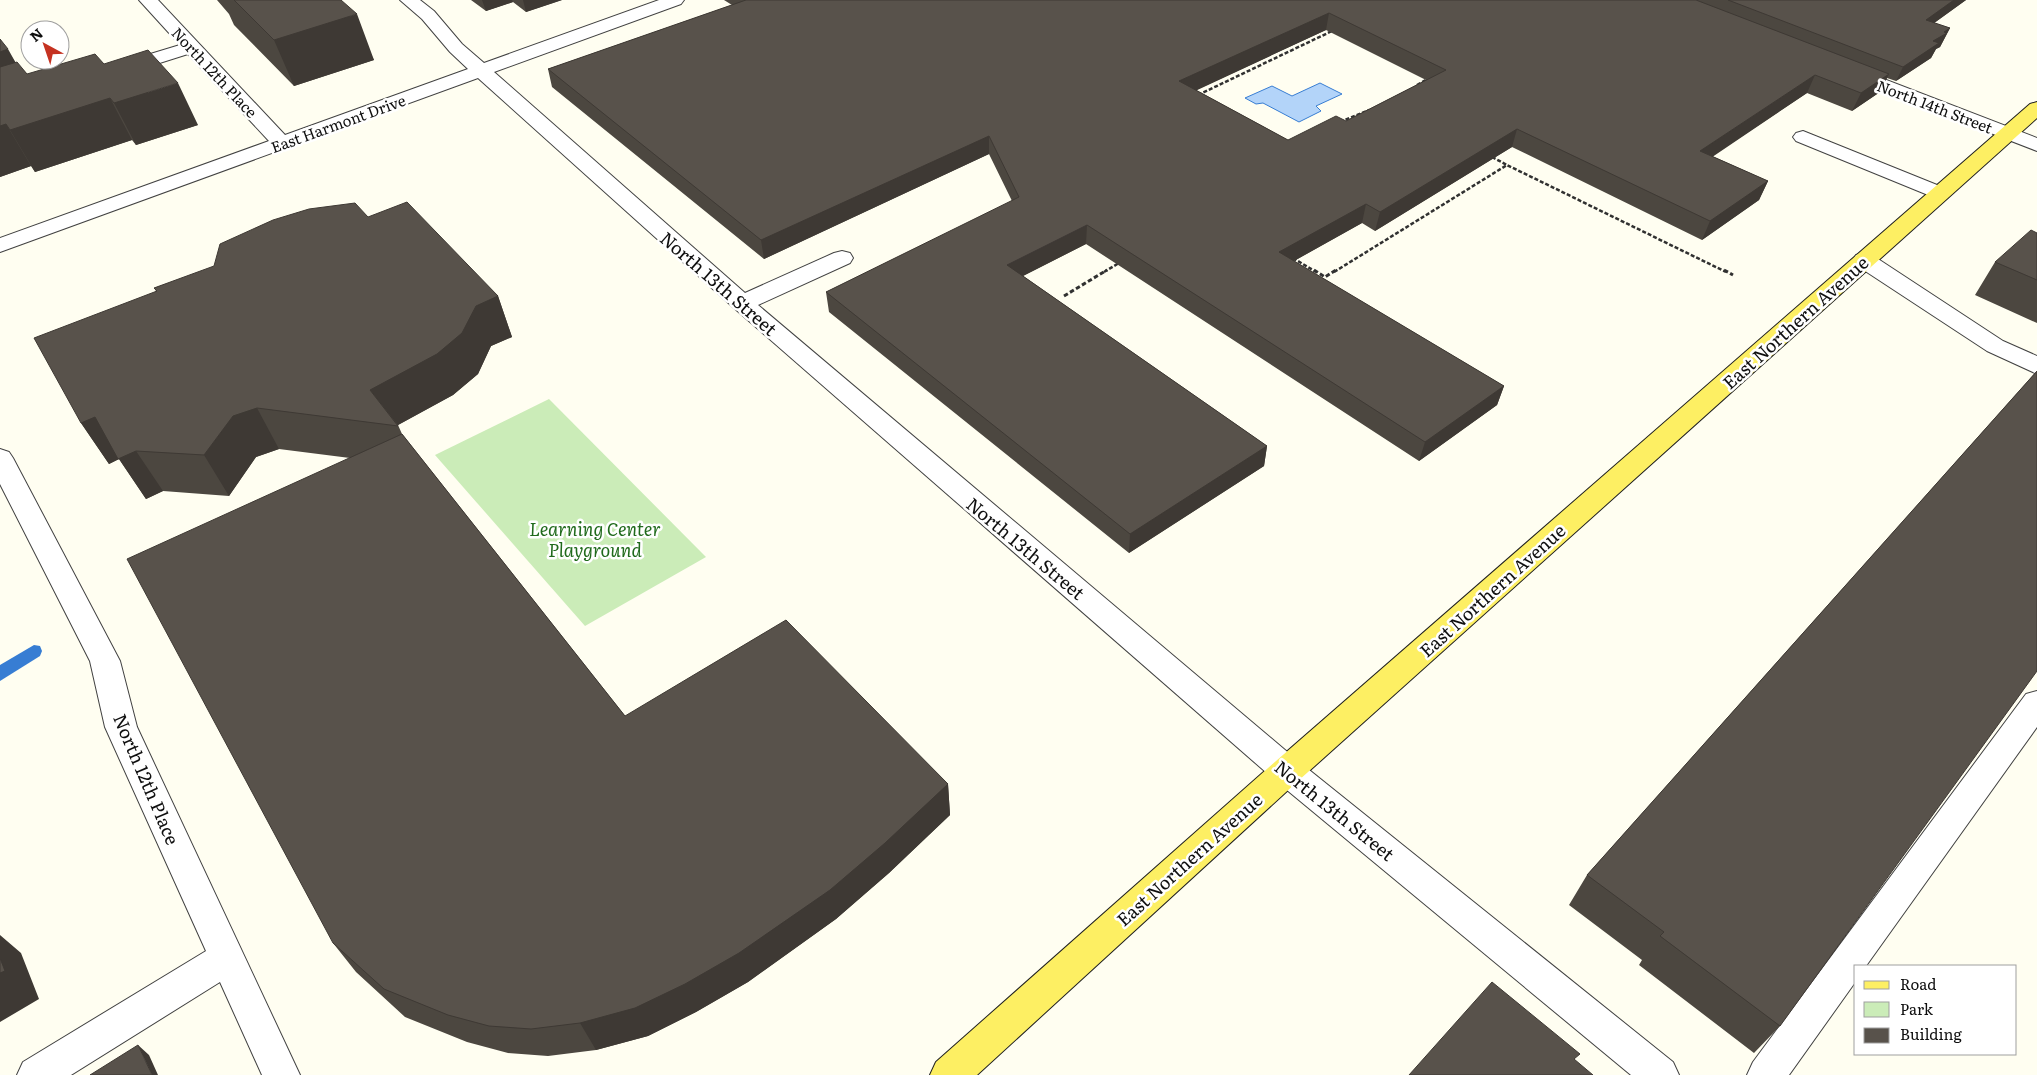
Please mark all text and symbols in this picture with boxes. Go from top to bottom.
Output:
north arrow [20,20,70,70]
street label: North 12th Place [167,22,263,123]
text: N [25,23,47,46]
street label: North 14th Street [1874,73,1996,139]
street label: East Harmont Drive [267,88,409,158]
street label: North 13th Street [655,225,784,342]
street label: East Northern Avenue [1716,249,1874,395]
street label: North 13th Street [961,490,1092,606]
park label: Learning Center Playground [529,515,661,563]
street label: East Northern Avenue [1413,517,1571,663]
street label: North 12th Place [107,709,187,849]
street label: North 13th Street [1269,753,1401,867]
street label: East Northern Avenue [1110,786,1268,932]
legend [1854,965,2017,1055]
text: Road [1900,972,1936,995]
text: Park [1900,997,1934,1020]
text: Building [1900,1022,1962,1045]

